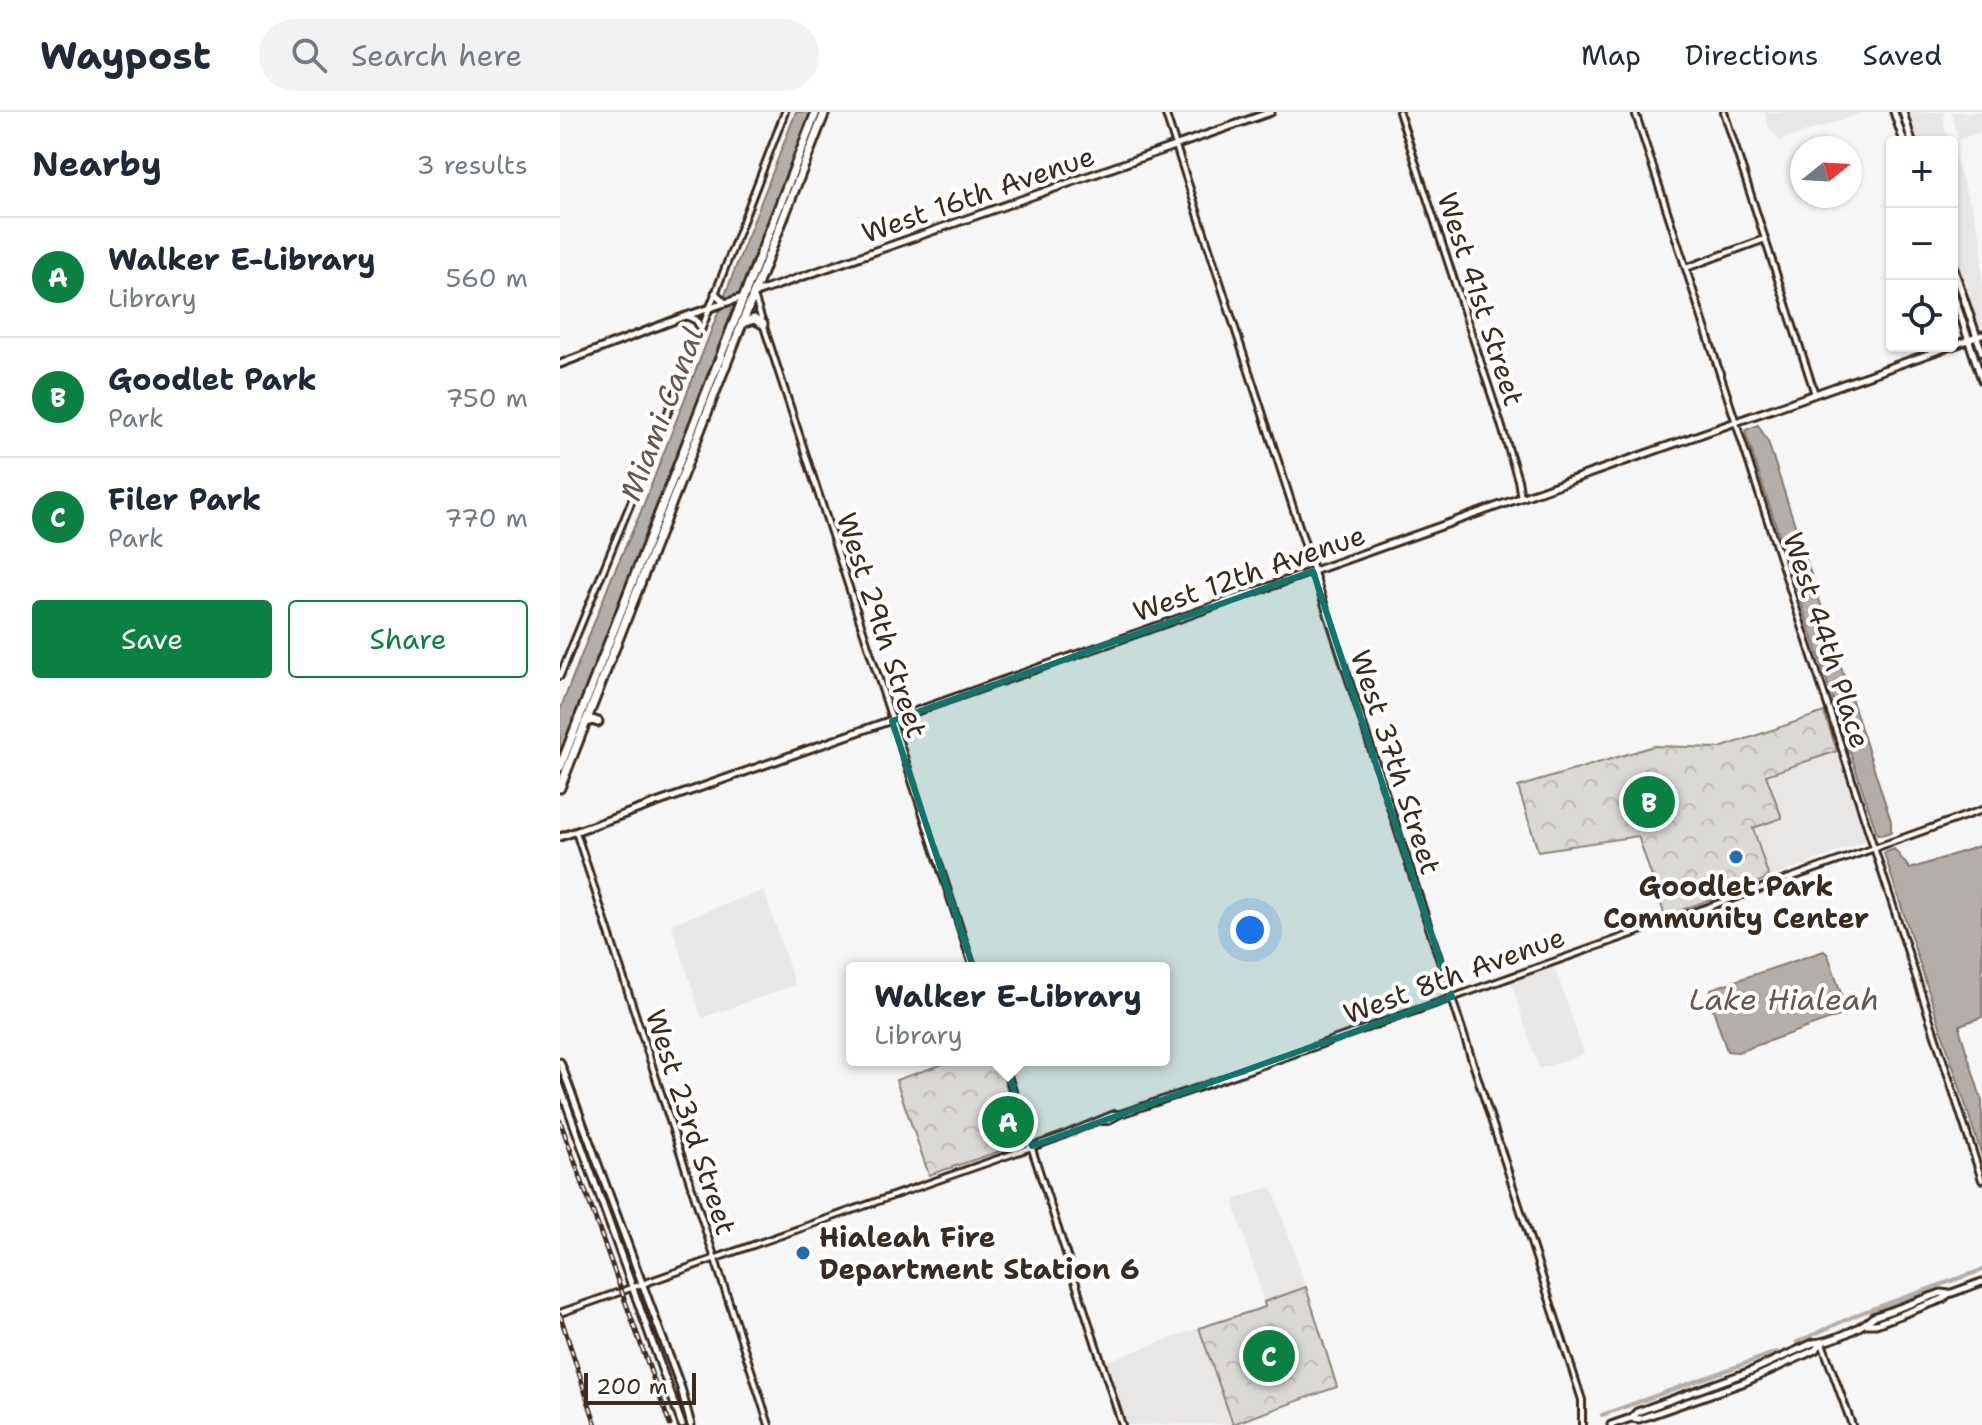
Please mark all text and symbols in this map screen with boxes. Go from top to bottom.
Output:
search box [259,19,819,91]
text: Waypost [40,30,211,81]
icon: search [287,33,331,77]
text: Search here [351,35,522,76]
text: Map [1581,36,1641,74]
text: Directions [1685,36,1819,74]
text: Saved [1863,36,1942,74]
street label: West 16th Avenue [857,136,1099,252]
north arrow [1790,136,1862,208]
map controls [1886,136,1958,352]
button: + [1886,136,1958,208]
text: Nearby [32,141,162,187]
text: 3 results [416,147,528,182]
street label: West 41st Street [1429,187,1533,411]
button: − [1886,208,1958,280]
text: Walker E-Library [108,239,376,280]
text: A [48,260,68,295]
text: 560 m [445,260,528,295]
text: Library [108,280,197,315]
button: locate [1886,280,1958,352]
water label: Miami Canal [610,321,713,507]
text: Goodlet Park [108,359,317,400]
text: B [50,380,66,415]
text: 750 m [446,380,528,415]
text: Park [108,400,164,435]
text: Filer Park [108,479,261,520]
text: C [50,500,66,535]
text: 770 m [444,500,528,535]
street label: West 29th Street [828,507,936,743]
street label: West 12th Avenue [1128,515,1370,631]
text: Park [108,520,164,555]
street label: West 44th Place [1774,527,1880,753]
button: Save [32,600,272,678]
button: Share [288,600,528,678]
street label: West 37th Street [1342,645,1450,879]
pin: B [1623,772,1675,832]
marker: Goodlet Park Community Center [1727,848,1745,866]
place label: Goodlet Park Community Center [1603,867,1869,937]
your location [1230,910,1270,950]
street label: West 8th Avenue [1338,917,1570,1033]
popup [846,962,1170,1066]
text: Walker E-Library [874,976,1142,1017]
water label: Lake Hialeah [1689,979,1879,1020]
street label: West 23rd Street [637,1004,745,1240]
text: Library [874,1017,963,1052]
pin: A [982,1092,1034,1152]
place label: Hialeah Fire Department Station 6 [819,1218,1140,1288]
marker: Hialeah Fire Department Station 6 [794,1244,812,1262]
pin: C [1243,1326,1295,1386]
scale bar [584,1369,696,1405]
text: 200 m [596,1372,668,1401]

